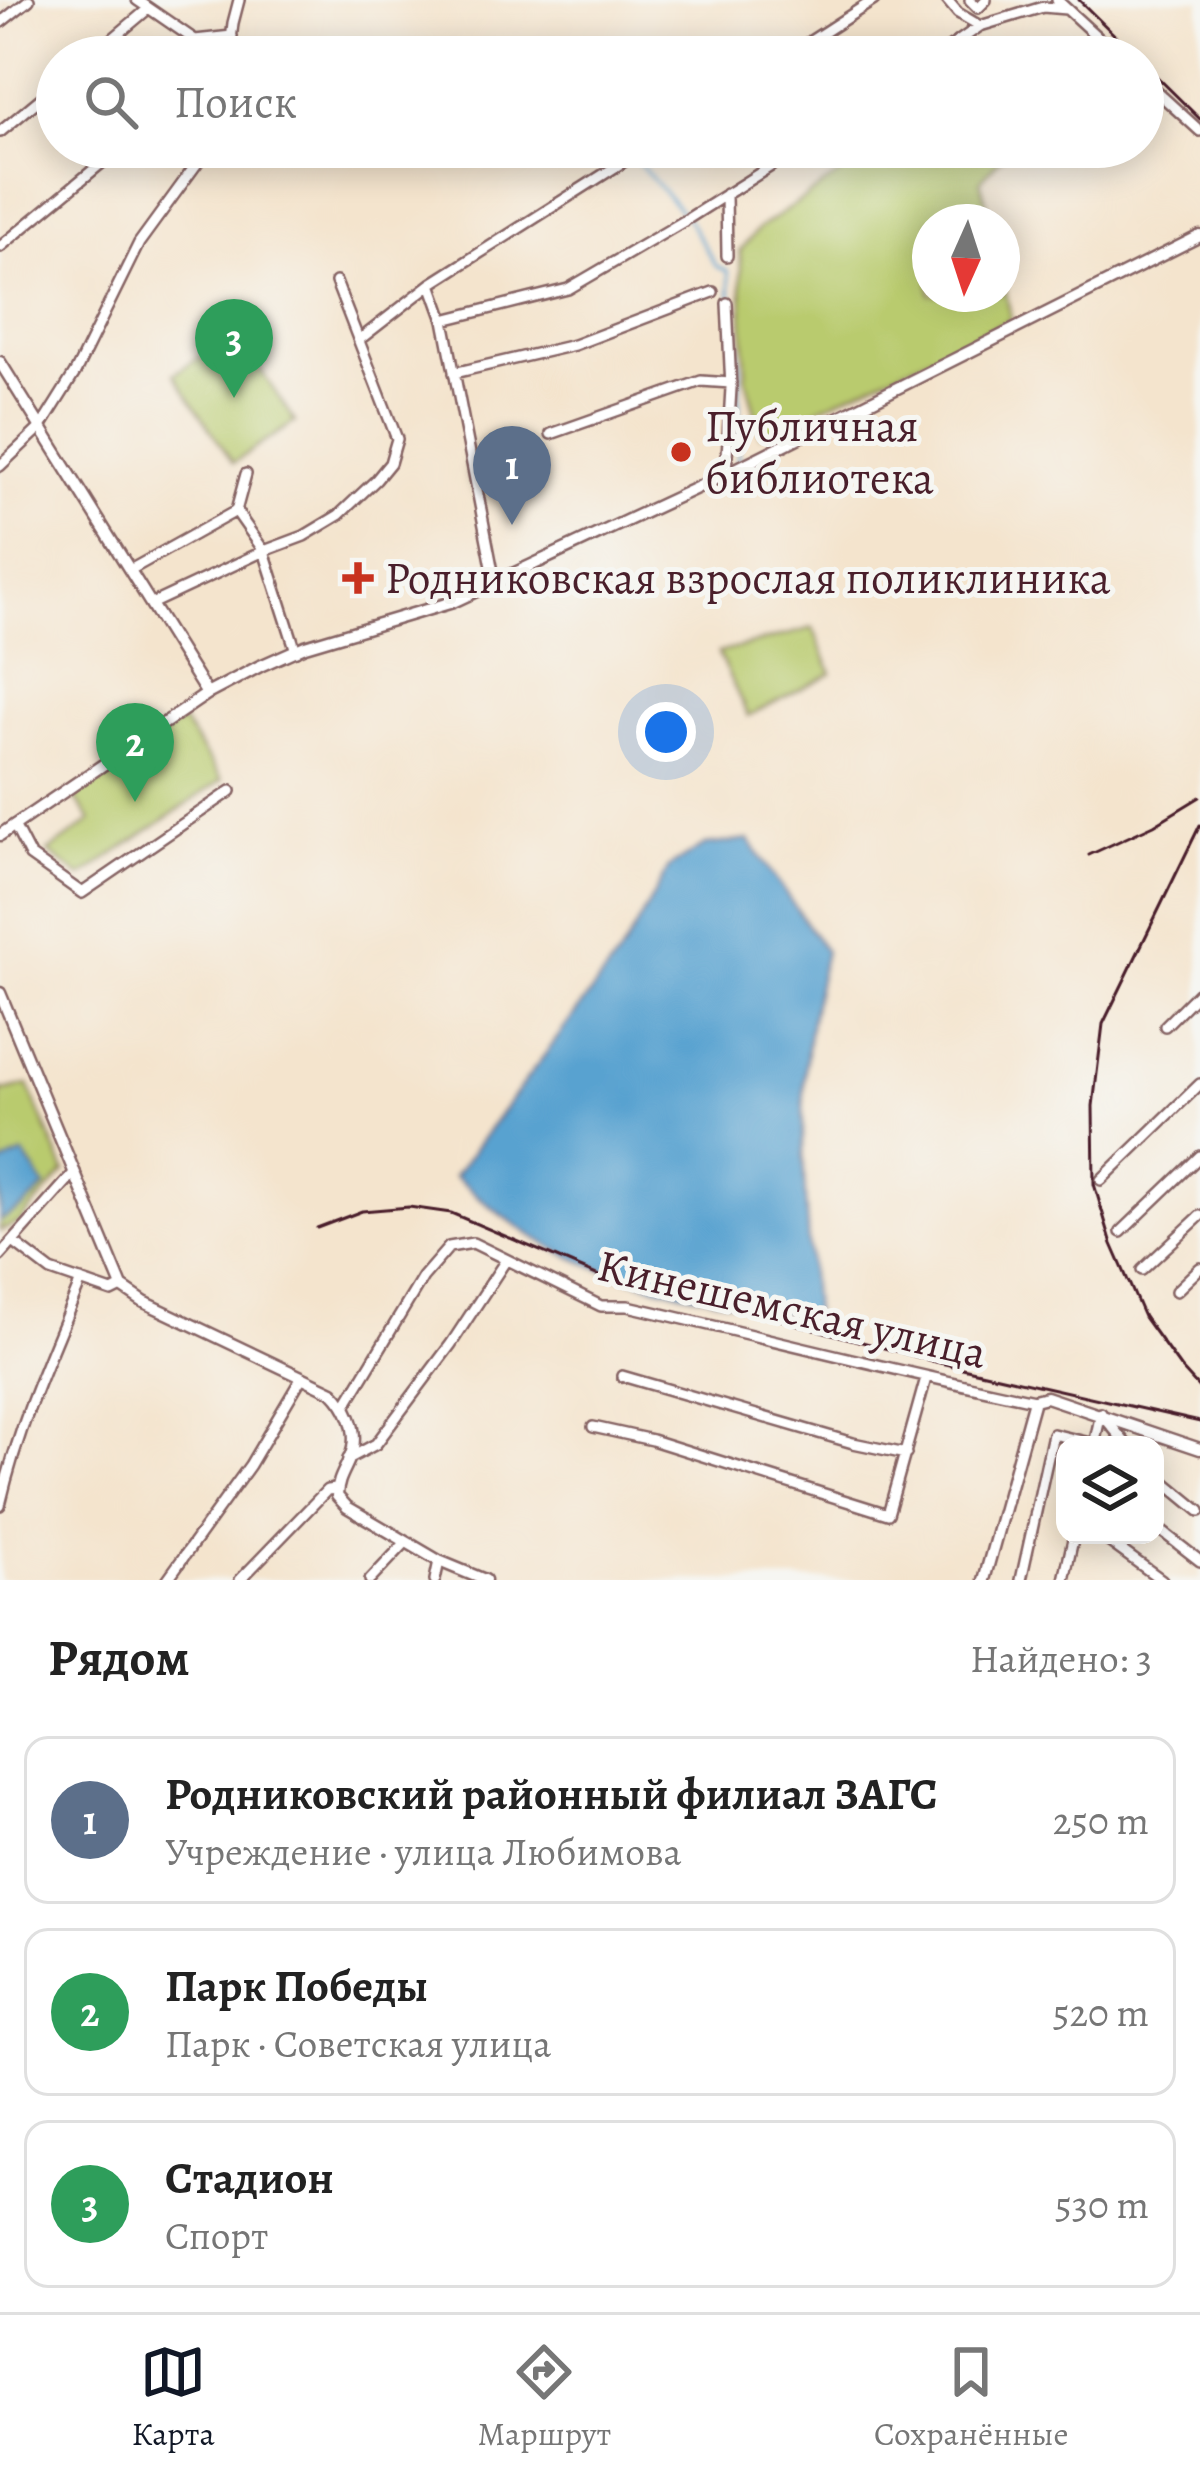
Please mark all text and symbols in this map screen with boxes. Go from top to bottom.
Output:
search box [36,36,1164,168]
icon: search [78,69,144,135]
text: Поиск [174,71,297,133]
north arrow [912,204,1020,312]
pin: 3 [195,299,273,398]
place label: Публичная библиотека [705,395,934,509]
pin: 1 [473,426,551,525]
marker: Публичная библиотека [668,439,694,465]
place label: Родниковская взрослая поликлиника [385,547,1111,609]
marker: Родниковская взрослая поликлиника [342,562,374,594]
your location [636,702,696,762]
pin: 2 [96,703,174,802]
street label: Кинешемская улица [591,1234,993,1384]
map controls [1056,1436,1164,1544]
button: layers [1056,1436,1164,1544]
text: Рядом [48,1623,190,1693]
text: Найдено: 3 [970,1632,1152,1685]
text: Родниковский районный филиал ЗАГС [165,1763,937,1825]
text: 1 [83,1794,97,1847]
text: 250 m [1053,1794,1149,1847]
text: Учреждение · улица Любимова [165,1825,681,1878]
text: Парк Победы [165,1955,428,2017]
text: 2 [81,1986,99,2039]
text: 520 m [1053,1986,1149,2039]
text: Парк · Советская улица [165,2017,551,2070]
text: Стадион [165,2147,334,2209]
text: 3 [82,2178,98,2231]
text: 530 m [1055,2178,1149,2231]
text: Спорт [165,2209,268,2262]
tab: Карта [131,2339,215,2456]
tab: Маршрут [477,2339,611,2456]
tab: Сохранённые [874,2339,1069,2456]

